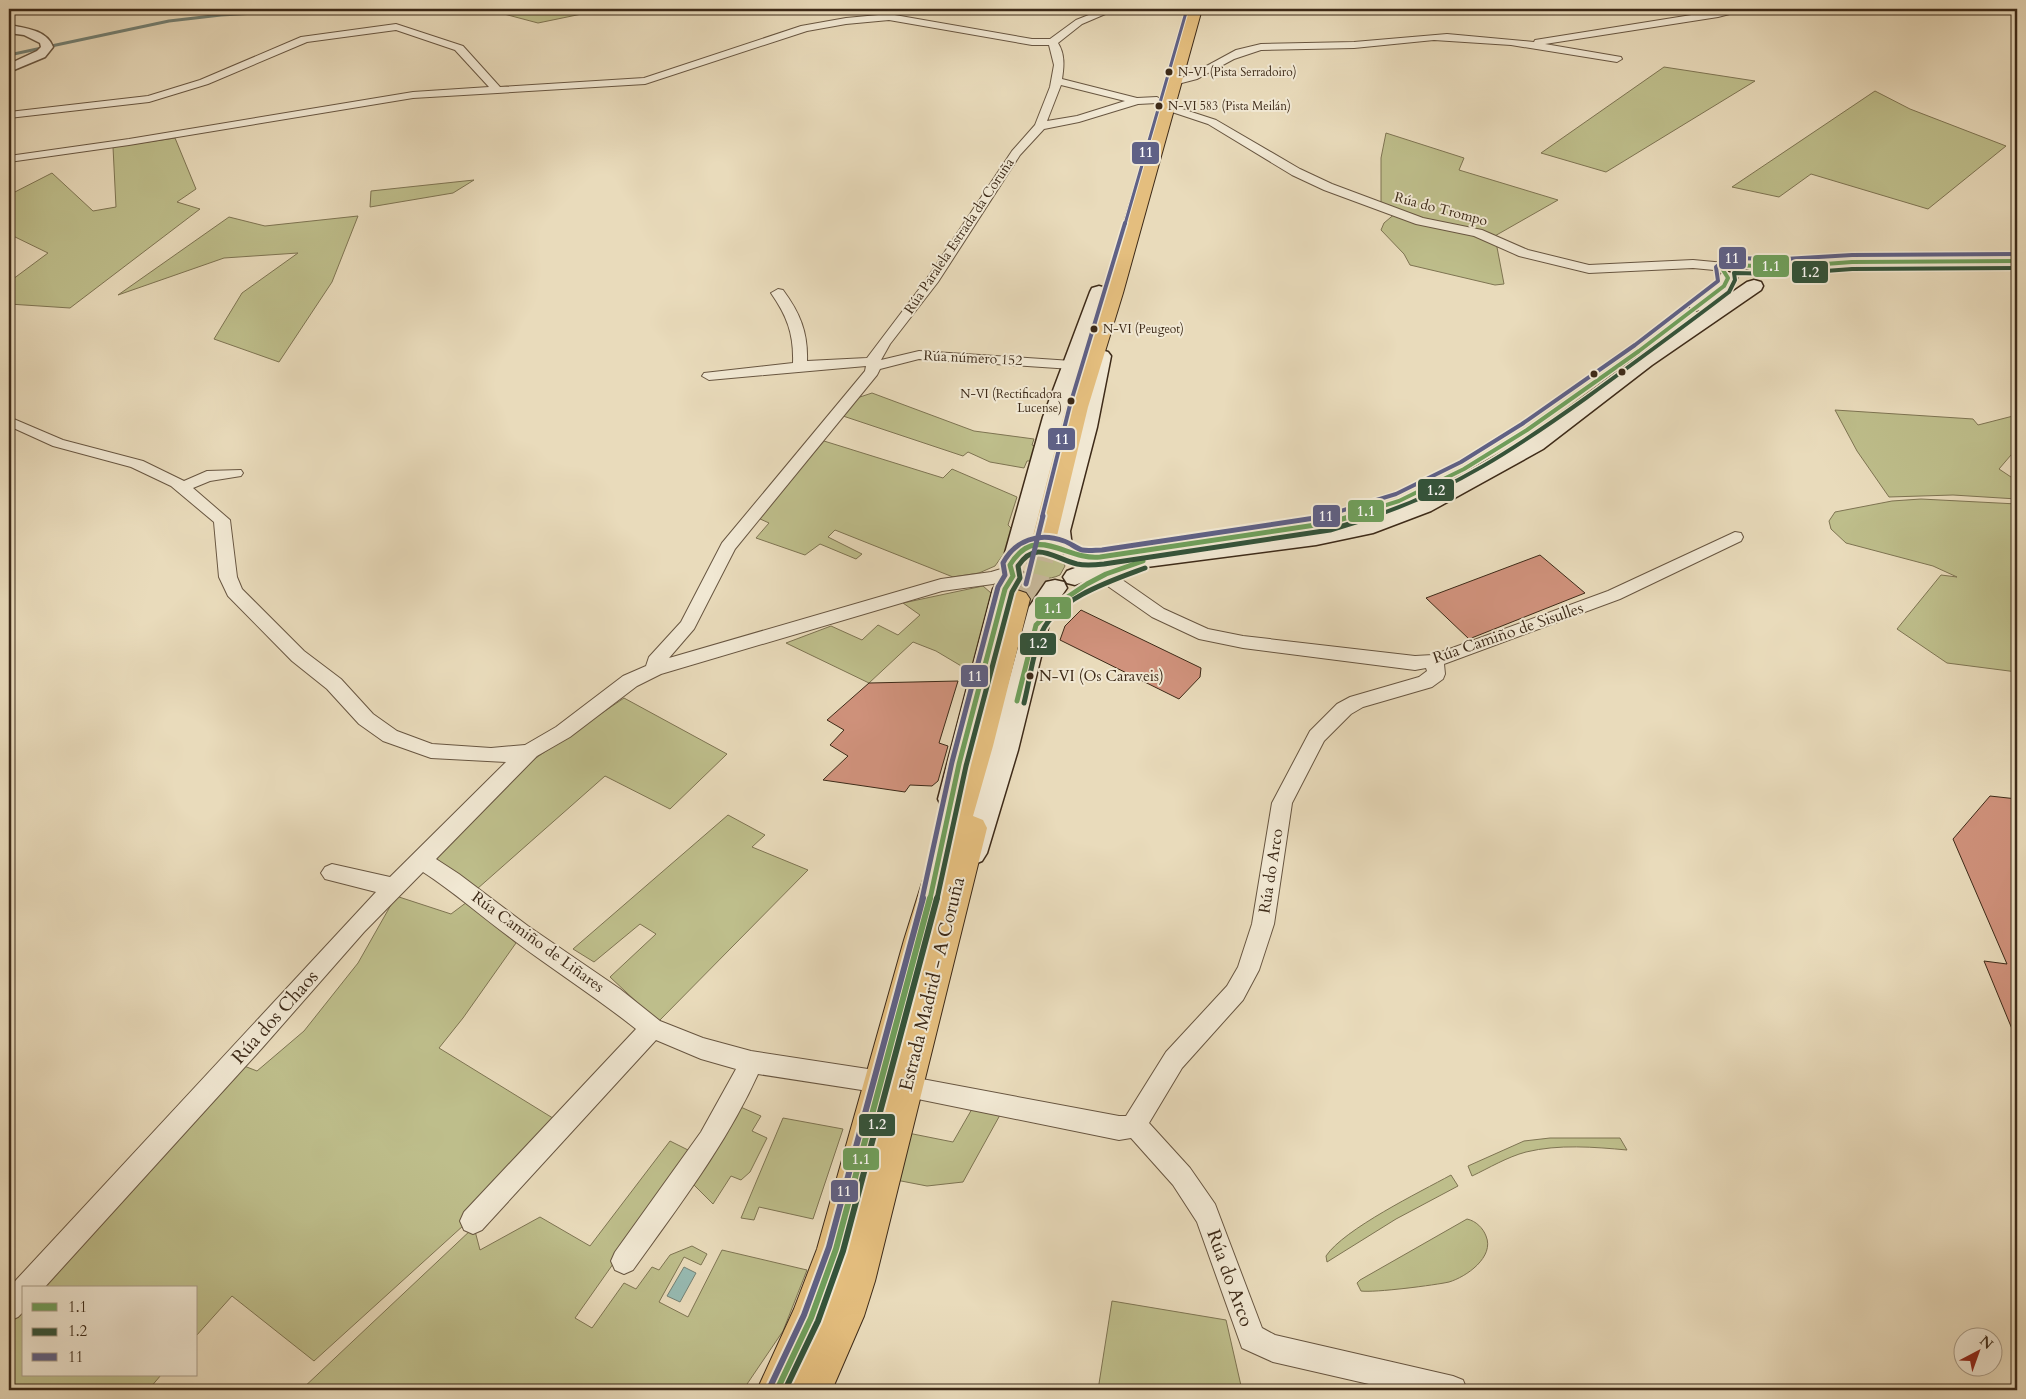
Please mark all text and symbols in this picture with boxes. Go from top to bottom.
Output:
place label: N-VI (Pista Serradoiro) [1178,64,1297,80]
marker: N-VI (Pista Serradoiro) [1164,67,1174,77]
place label: N-VI 583 (Pista Meilán) [1168,98,1291,114]
marker: N-VI 583 (Pista Meilán) [1154,101,1164,111]
line badge: 11 [1131,141,1160,165]
text: 11 [1139,143,1153,162]
street label: Rúa Paralela Estrada da Coruña [900,154,1018,318]
street label: Rúa do Trompo [1392,187,1490,231]
line badge: 11 [1718,246,1747,270]
text: 11 [1725,249,1739,268]
line badge: 1.1 [1752,254,1790,278]
text: 1.1 [1762,257,1780,276]
line badge: 1.2 [1791,260,1829,284]
text: 1.2 [1801,263,1819,282]
place label: N-VI (Peugeot) [1103,321,1184,337]
marker: N-VI (Peugeot) [1089,324,1099,334]
street label: Rúa número 152 [923,346,1023,370]
unlabelled marker [1617,367,1627,377]
unlabelled marker [1589,369,1599,379]
place label: N-VI (Rectificadora Lucense) [960,386,1063,416]
marker: N-VI (Rectificadora Lucense) [1066,396,1076,406]
line badge: 11 [1047,427,1076,451]
text: 11 [1055,430,1069,449]
line badge: 1.2 [1417,478,1455,502]
text: 1.2 [1427,481,1445,500]
line badge: 1.1 [1347,499,1385,523]
text: 1.1 [1357,502,1375,521]
line badge: 11 [1312,504,1341,528]
text: 11 [1319,507,1333,526]
line badge: 1.1 [1034,596,1072,620]
street label: Rúa Camiño de Sisulles [1430,597,1586,669]
text: 1.1 [1044,599,1062,618]
line badge: 1.2 [1019,632,1057,656]
text: 1.2 [1029,634,1047,653]
line badge: 11 [960,664,989,688]
place label: N-VI (Os Caraveis) [1039,666,1164,686]
text: 11 [968,667,982,686]
marker: N-VI (Os Caraveis) [1025,671,1035,681]
street label: Rúa do Arco [1253,827,1289,915]
street label: Estrada Madrid - A Coruña [893,874,971,1094]
street label: Rúa Camiño de Liñares [467,886,609,998]
street label: Rúa dos Chaos [226,964,324,1070]
line badge: 1.2 [858,1113,896,1137]
text: 1.2 [868,1115,886,1134]
line badge: 1.1 [842,1147,880,1171]
text: 1.1 [852,1150,870,1169]
line badge: 11 [830,1179,859,1203]
text: 11 [837,1182,851,1201]
street label: Rúa do Arco [1200,1226,1260,1330]
legend [22,1286,198,1376]
text: 1.1 [68,1297,87,1317]
text: 1.2 [68,1321,87,1341]
north arrow [1954,1326,2004,1376]
text: N [1975,1331,1997,1354]
text: 11 [68,1347,83,1367]

